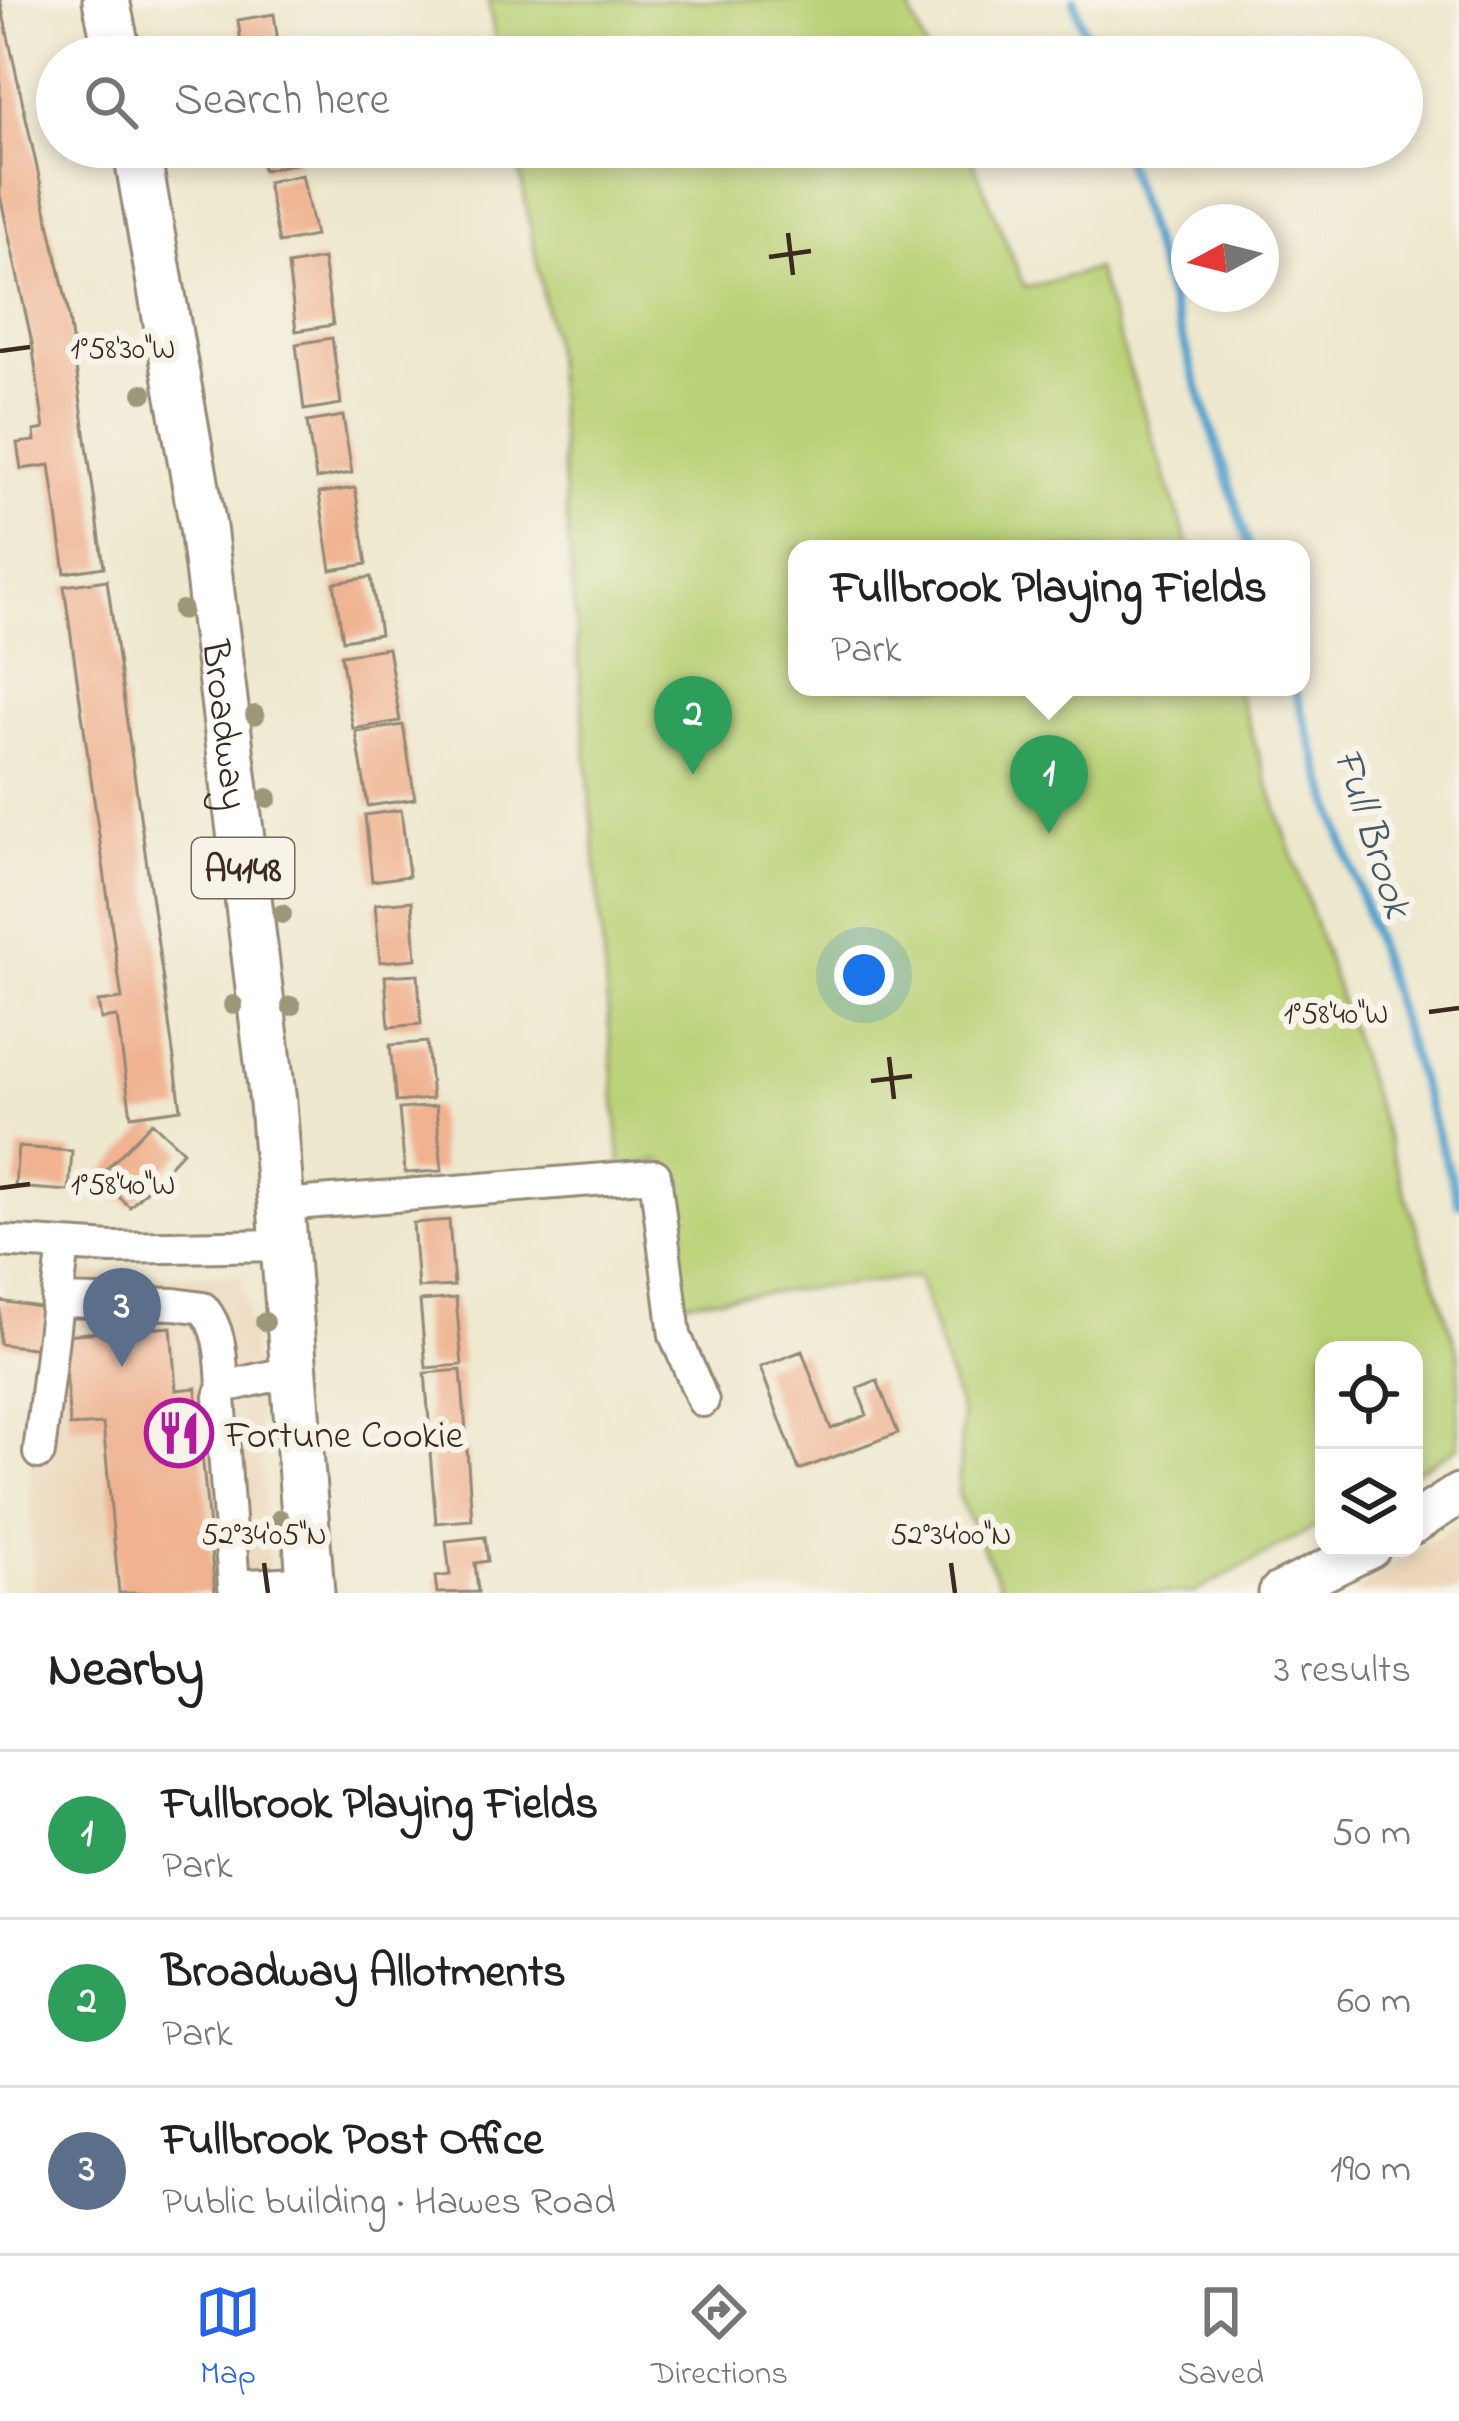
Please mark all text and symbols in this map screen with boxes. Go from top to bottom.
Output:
search box [36,36,1423,168]
icon: search [78,69,144,135]
text: Search here [174,69,390,135]
north arrow [1171,204,1279,312]
text: 1°58'30"W [71,329,175,373]
popup [788,540,1310,696]
text: Fullbrook Playing Fields [831,557,1267,623]
text: Park [831,623,901,680]
street label: Broadway [184,636,261,813]
pin: 2 [654,676,732,775]
pin: 1 [1010,735,1088,834]
water label: Full Brook [1315,741,1427,928]
road number: A4148 [192,838,294,898]
your location [834,945,894,1005]
text: 1°58'40"W [1284,994,1388,1038]
text: 1°58'40"W [71,1165,175,1209]
pin: 3 [83,1268,161,1367]
map controls [1315,1341,1423,1557]
button: locate [1315,1341,1423,1449]
restaurant icon: Fortune Cookie [144,1398,214,1468]
place label: Fortune Cookie [224,1409,464,1466]
button: layers [1315,1449,1423,1557]
text: 52°34'05"N [201,1515,327,1559]
text: 52°34'00"N [890,1515,1012,1559]
text: Nearby [48,1634,204,1709]
text: 3 results [1274,1643,1411,1700]
text: Fullbrook Playing Fields [162,1773,598,1839]
text: 1 [81,1806,93,1863]
text: 50 m [1332,1806,1411,1863]
text: Park [162,1839,232,1896]
text: Broadway Allotments [162,1941,566,2007]
text: 2 [77,1974,97,2031]
text: 60 m [1337,1974,1411,2031]
text: Park [162,2007,232,2064]
text: Fullbrook Post Office [162,2109,543,2175]
text: 3 [79,2142,95,2199]
text: 190 m [1330,2142,1411,2199]
text: Public building · Hawes Road [162,2175,616,2232]
tab: Map [195,2279,261,2399]
tab: Directions [651,2279,788,2399]
tab: Saved [1178,2279,1264,2399]

